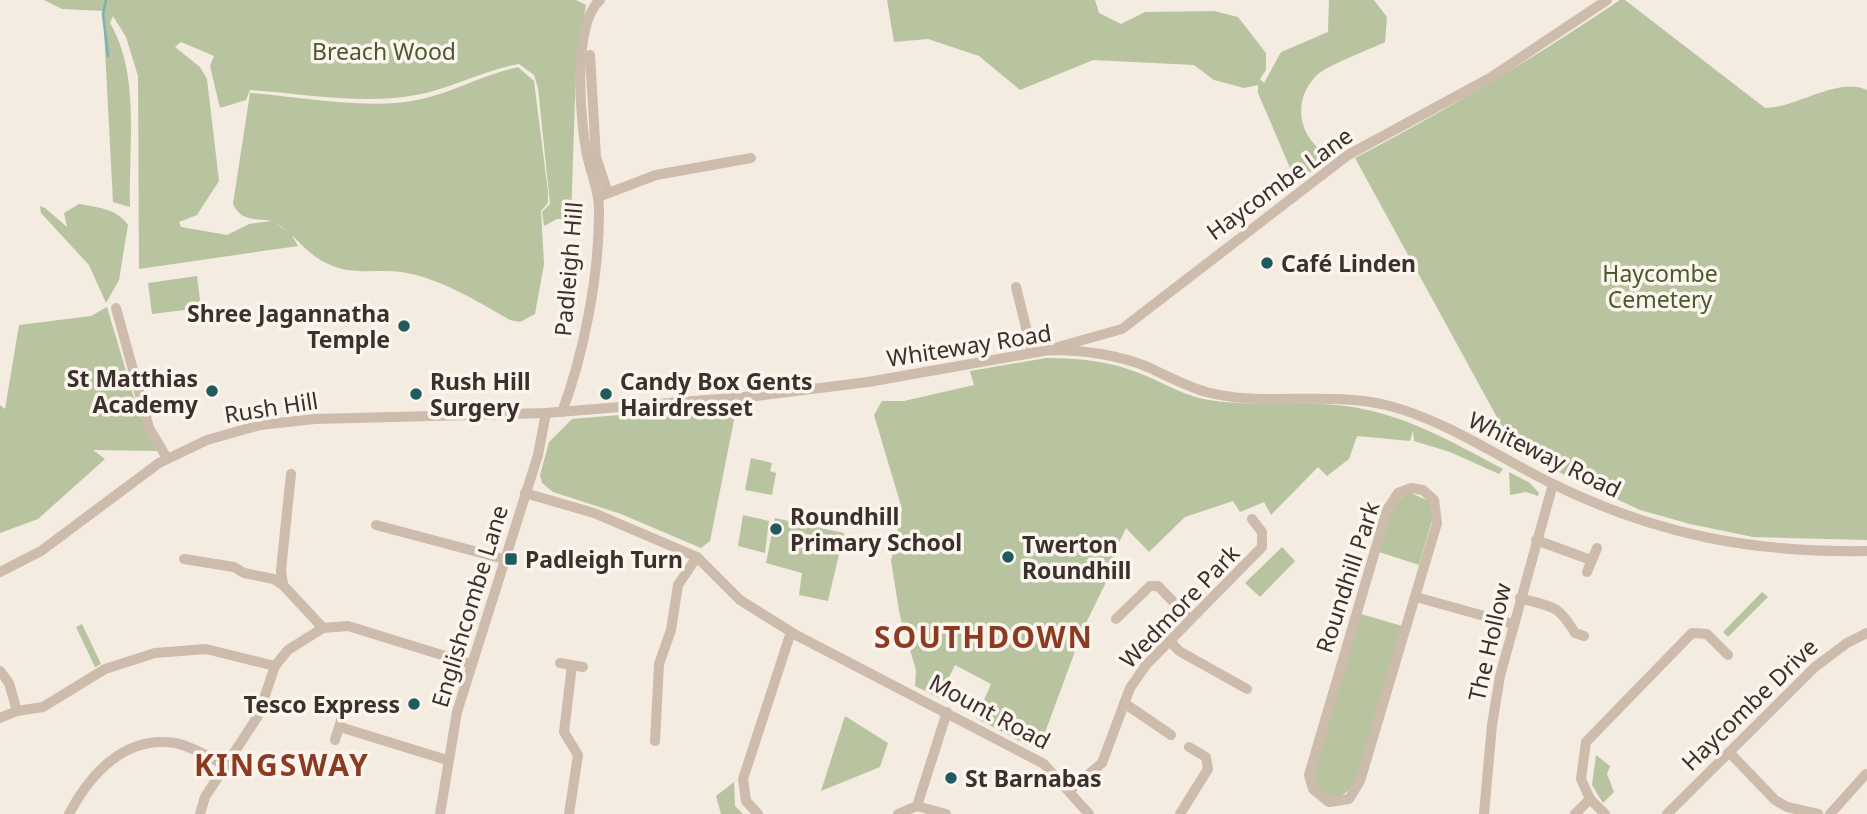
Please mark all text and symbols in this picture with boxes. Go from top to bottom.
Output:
park label: Breach Wood [312,35,456,67]
street label: Haycombe Lane [1199,119,1359,247]
street label: Padleigh Hill [546,200,590,338]
place label: Café Linden [1281,247,1416,279]
marker: Café Linden [1259,255,1275,271]
park label: Haycombe Cemetery [1602,257,1718,315]
place label: Shree Jagannatha Temple [187,297,390,355]
street label: Whiteway Road [884,316,1054,374]
marker: Shree Jagannatha Temple [396,318,412,334]
place label: St Matthias Academy [67,362,199,420]
place label: Rush Hill Surgery [430,365,531,423]
place label: Candy Box Gents Hairdresset [620,365,813,423]
marker: St Matthias Academy [204,383,220,399]
street label: Rush Hill [222,384,320,430]
marker: Rush Hill Surgery [408,386,424,402]
marker: Candy Box Gents Hairdresset [598,386,614,402]
street label: Whiteway Road [1463,403,1627,505]
street label: Roundhill Park [1307,497,1387,657]
place label: Roundhill Primary School [790,500,962,558]
street label: Englishcombe Lane [423,501,515,711]
marker: Roundhill Primary School [768,521,784,537]
place label: Twerton Roundhill [1022,528,1131,586]
street label: Wedmore Park [1112,537,1247,675]
place label: Padleigh Turn [525,543,683,575]
marker: Twerton Roundhill [1000,549,1016,565]
marker: Padleigh Turn [503,551,519,567]
street label: The Hollow [1460,580,1518,704]
district label: SOUTHDOWN [874,616,1094,657]
street label: Haycombe Drive [1674,631,1824,777]
street label: Mount Road [924,666,1056,756]
place label: Tesco Express [243,688,400,720]
marker: Tesco Express [406,696,422,712]
district label: KINGSWAY [194,744,370,785]
place label: St Barnabas [965,762,1102,794]
marker: St Barnabas [943,770,959,786]

